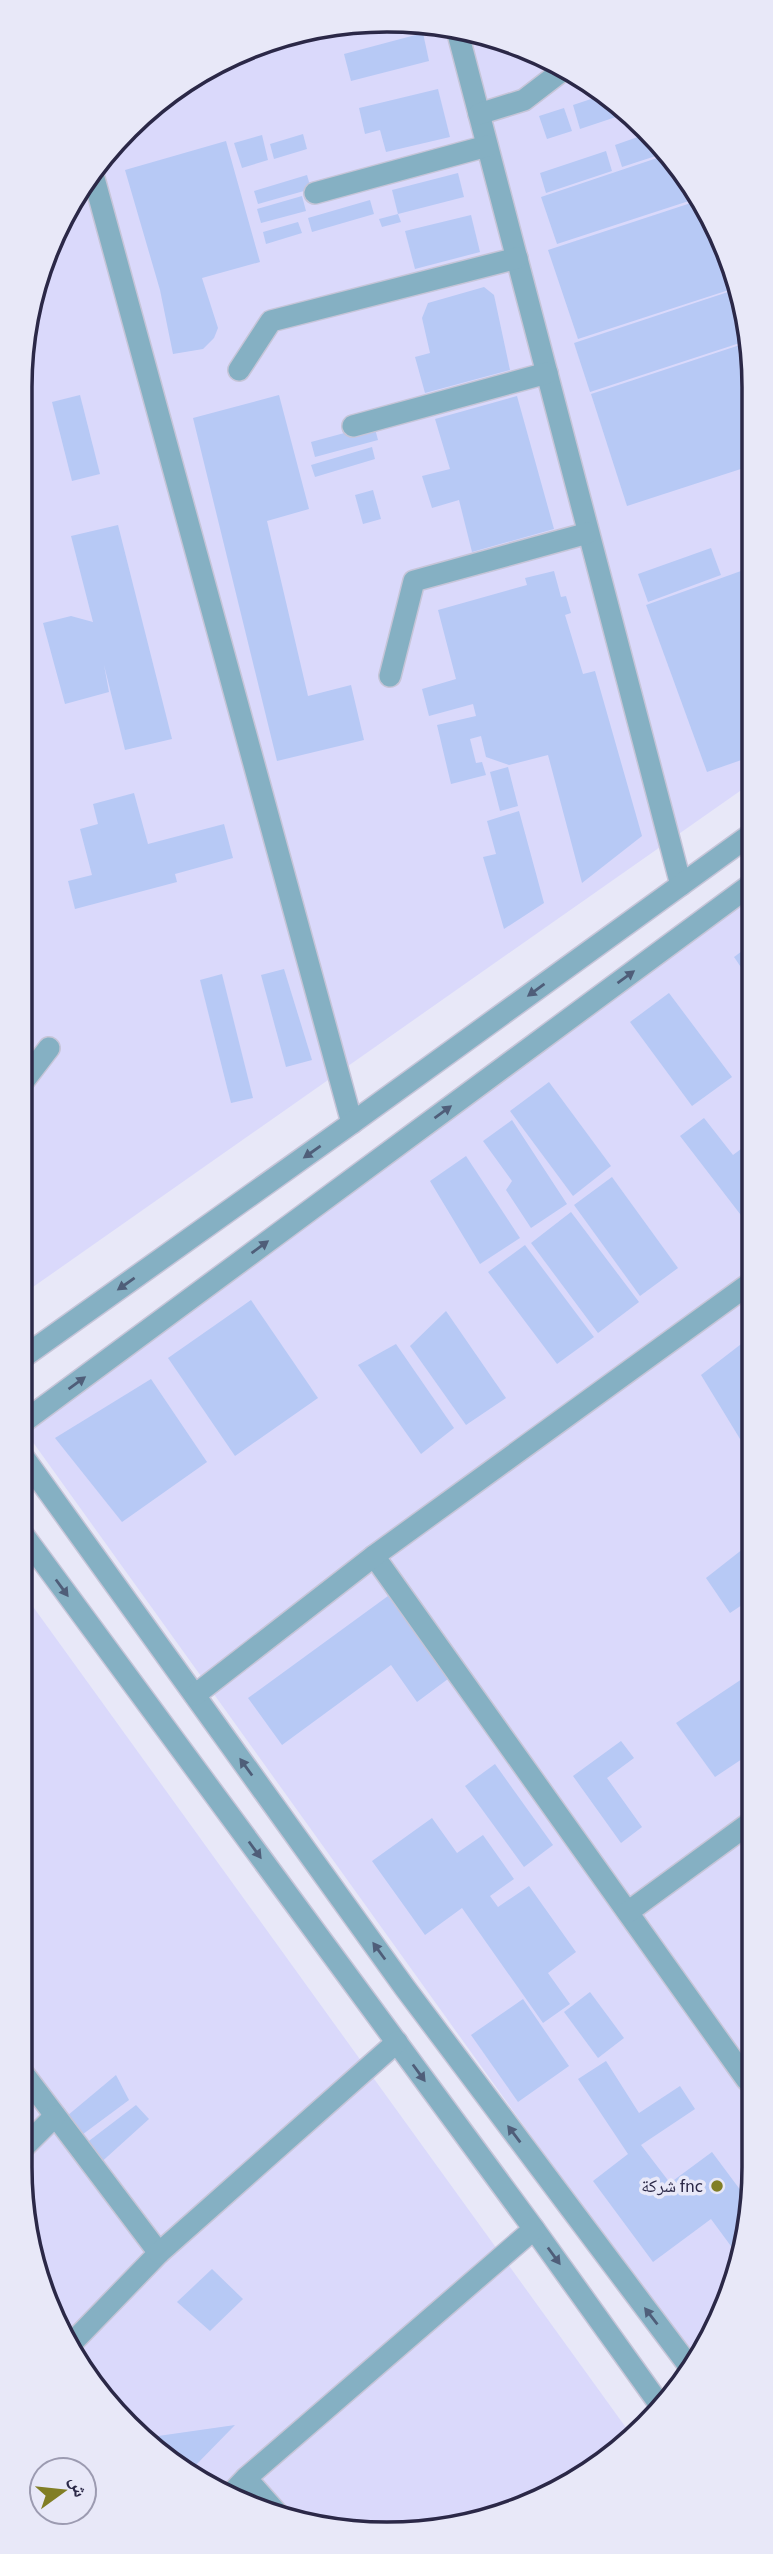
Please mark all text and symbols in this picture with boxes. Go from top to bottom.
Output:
one-way arrow [617,970,635,984]
one-way arrow [527,983,545,997]
one-way arrow [434,1105,452,1119]
one-way arrow [303,1145,321,1159]
one-way arrow [251,1241,269,1255]
one-way arrow [117,1277,135,1291]
one-way arrow [68,1376,86,1390]
one-way arrow [55,1579,69,1597]
one-way arrow [239,1757,253,1776]
one-way arrow [248,1841,262,1859]
one-way arrow [372,1942,386,1960]
one-way arrow [412,2064,426,2082]
one-way arrow [508,2125,522,2143]
place label: شركة fnc [641,2174,703,2199]
marker: شركة fnc [709,2178,725,2194]
one-way arrow [547,2247,561,2265]
one-way arrow [643,2308,658,2326]
north arrow [28,2456,98,2526]
text: ش [62,2474,94,2500]

